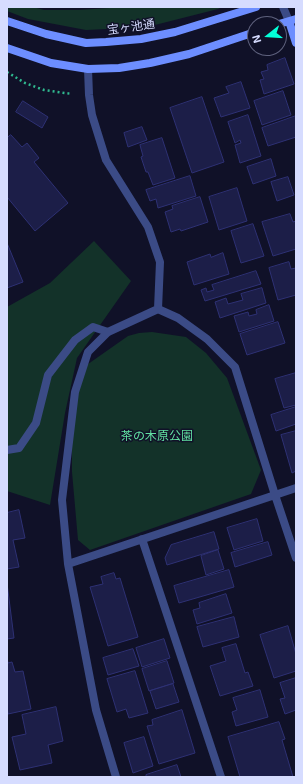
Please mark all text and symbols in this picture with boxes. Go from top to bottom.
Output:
north arrow [247,16,287,56]
street label: 宝ヶ池通 [106,17,156,37]
text: N [249,34,263,45]
park label: 茶の木原公園 [121,429,193,443]

